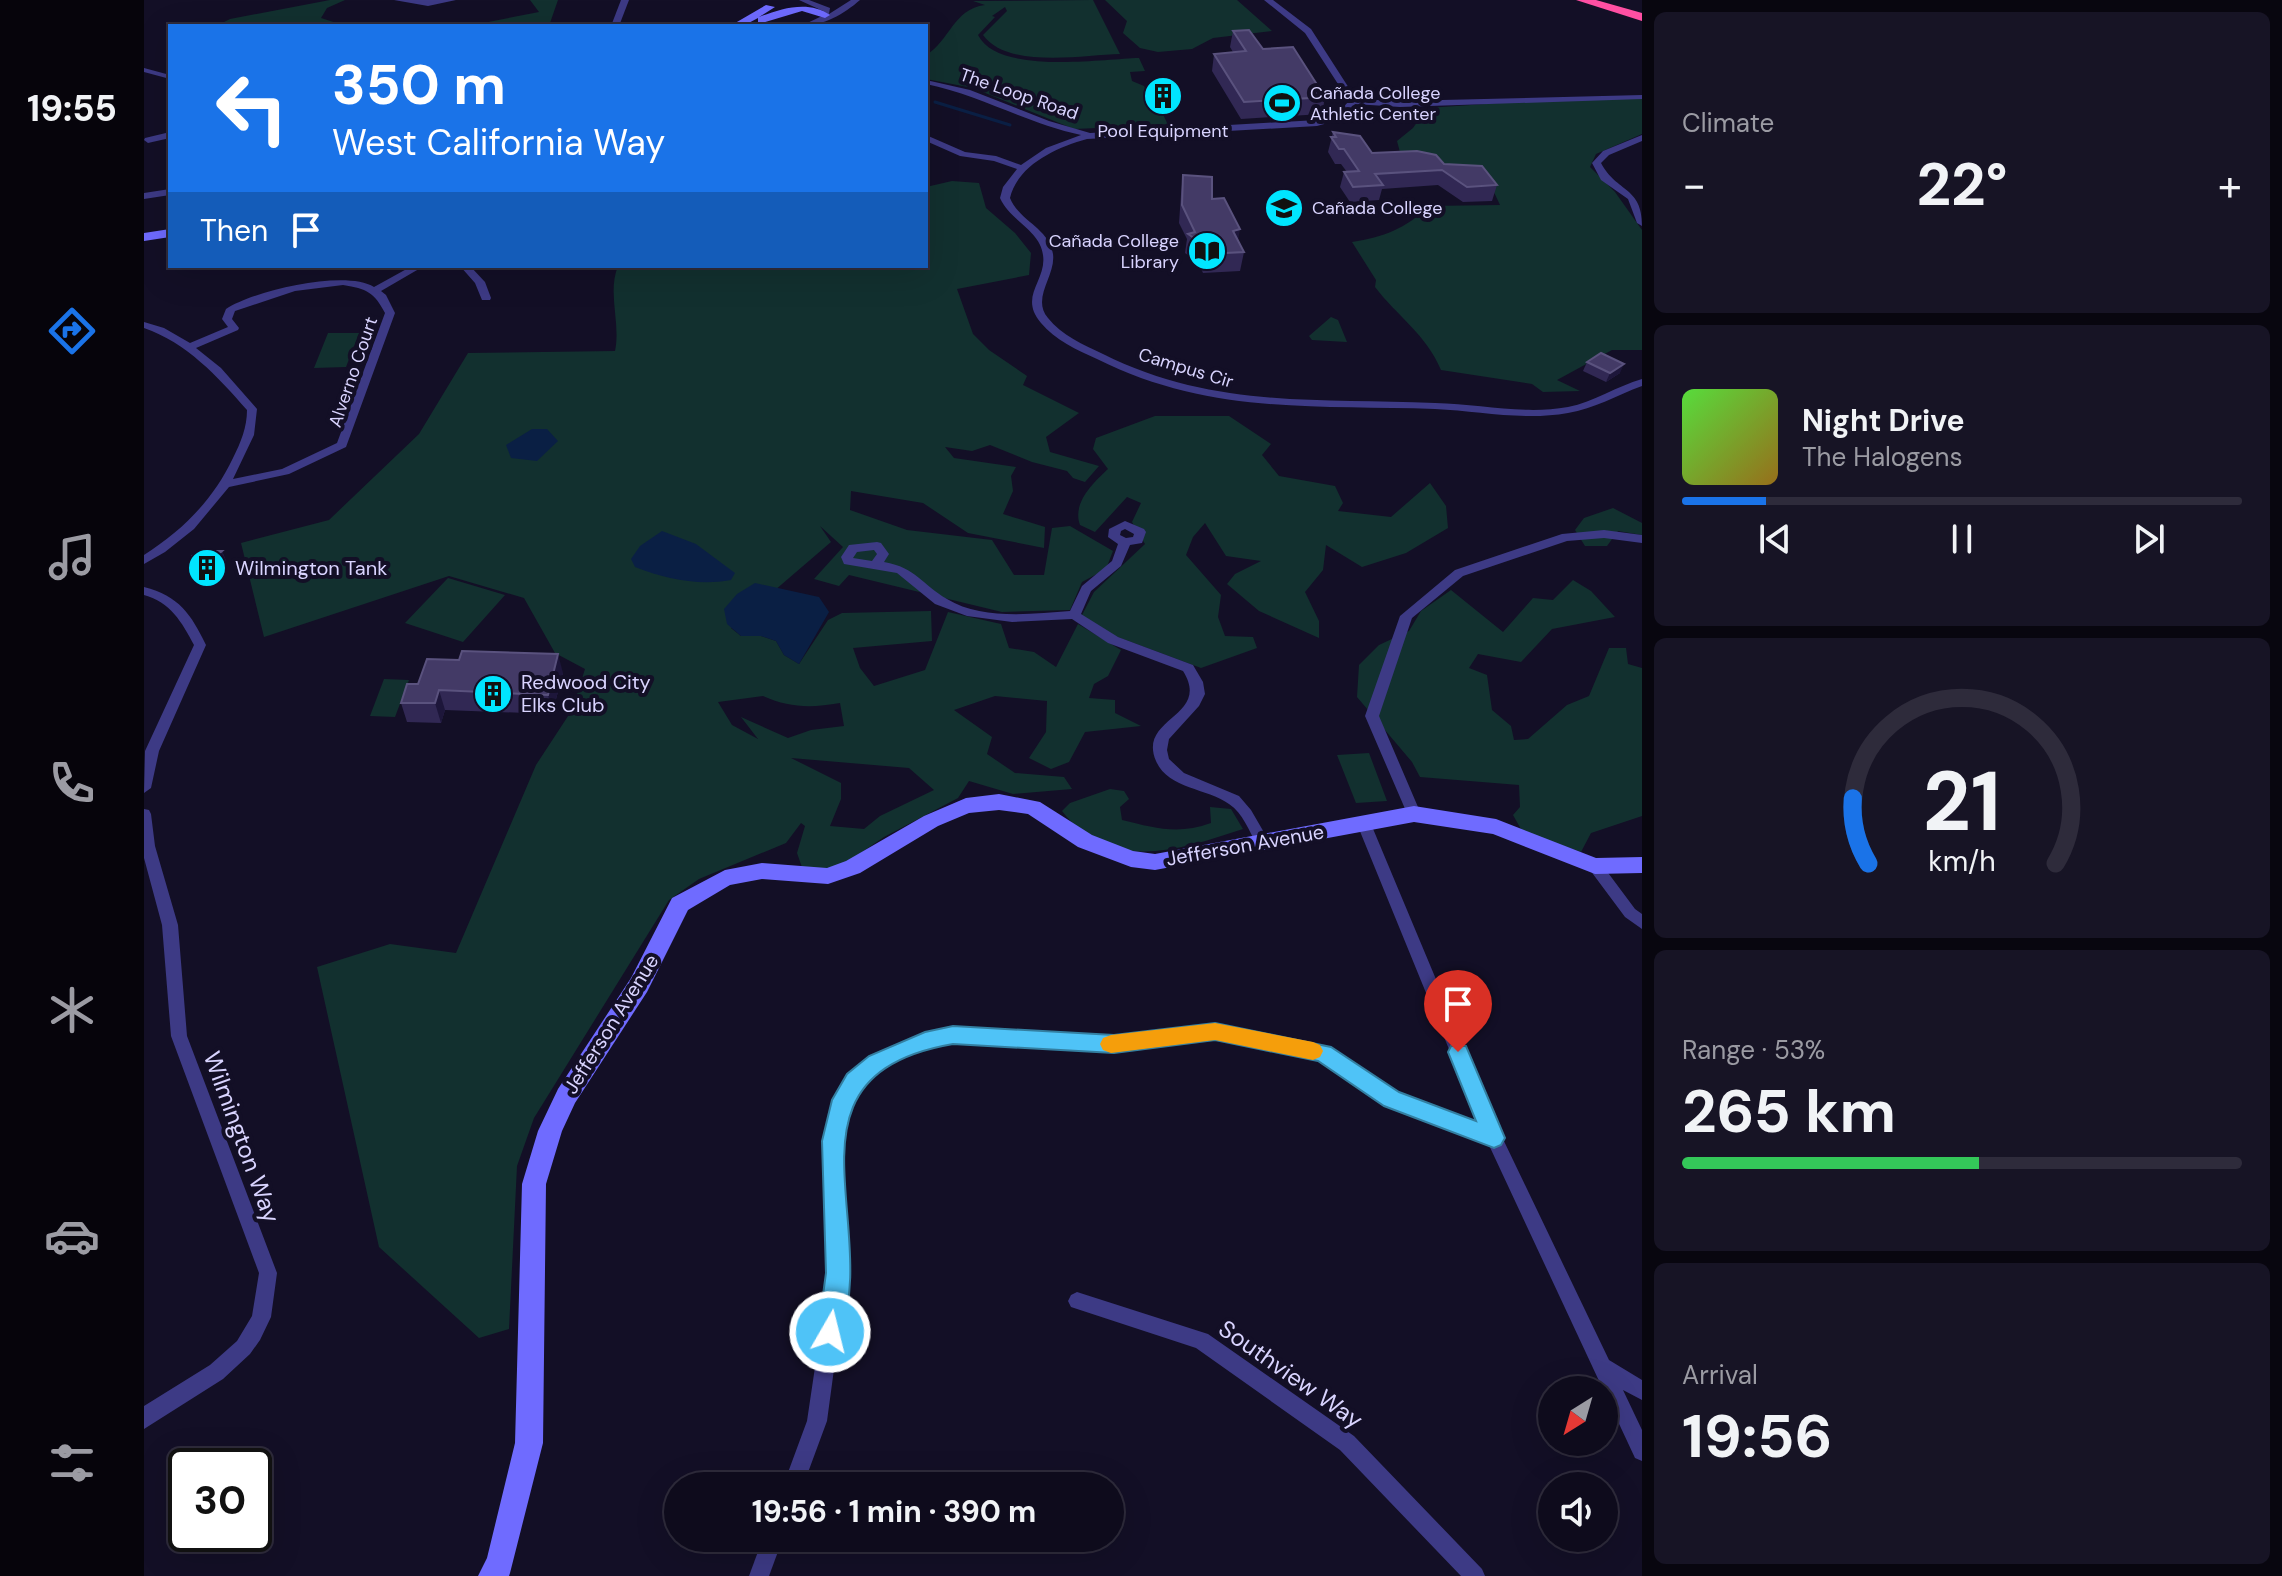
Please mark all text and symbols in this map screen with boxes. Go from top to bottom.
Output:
text: 350 m [332,48,506,121]
icon: left [200,56,304,160]
street label: The Loop Road [957,62,1081,126]
building icon: Pool Equipment [1142,75,1184,117]
place label: Cañada College Athletic Center [1310,81,1440,126]
sports icon: Cañada College Athletic Center [1261,82,1303,124]
text: 19:55 [27,85,117,132]
text: Climate [1682,106,1774,140]
text: West California Way [332,119,665,166]
place label: Pool Equipment [1097,119,1229,143]
text: 22° [1916,145,2008,224]
text: − [1682,156,1706,214]
text: + [2218,156,2242,214]
school or university icon: Cañada College [1263,187,1305,229]
place label: Cañada College [1312,196,1442,220]
icon: arrive [284,208,328,252]
text: Then [200,211,268,250]
place label: Cañada College Library [1049,229,1179,274]
library icon: Cañada College Library [1186,230,1228,272]
icon: directions [44,303,100,359]
street label: Alverno Court [323,314,383,430]
street label: Campus Cir [1136,342,1237,394]
text: Night Drive [1802,401,1965,440]
text: The Halogens [1802,440,1962,474]
icon: previous [1753,517,1797,561]
icon: pause [1940,517,1984,561]
icon: next [2127,517,2171,561]
icon: music [44,529,100,585]
building icon: Wilmington Tank [186,547,228,589]
place label: Wilmington Tank [235,555,387,581]
place label: Redwood City Elks Club [521,669,651,718]
building icon: Redwood City Elks Club [472,673,514,715]
text: 21 [1923,747,2001,856]
icon: phone [44,755,100,811]
street label: Jefferson Avenue [1164,818,1326,872]
text: km/h [1928,843,1996,880]
street label: Jefferson Avenue [558,949,664,1099]
pin [1424,970,1492,1052]
icon: climate [44,982,100,1038]
icon: arrive [1436,982,1480,1026]
text: Range · 53% [1682,1033,1825,1067]
street label: Wilmington Way [197,1047,287,1227]
text: 265 km [1682,1072,1896,1151]
icon: car [44,1208,100,1264]
position arrow [788,1290,872,1374]
street label: Southview Way [1213,1313,1369,1435]
text: Arrival [1682,1358,1758,1392]
north arrow [1538,1376,1618,1456]
map controls [1538,1376,1618,1552]
text: 19:56 [1682,1397,1833,1476]
icon: filters [44,1435,100,1491]
speed limit sign: 30 [168,1448,272,1552]
button: sound [1538,1472,1618,1552]
text: 19:56 · 1 min · 390 m [752,1492,1036,1531]

